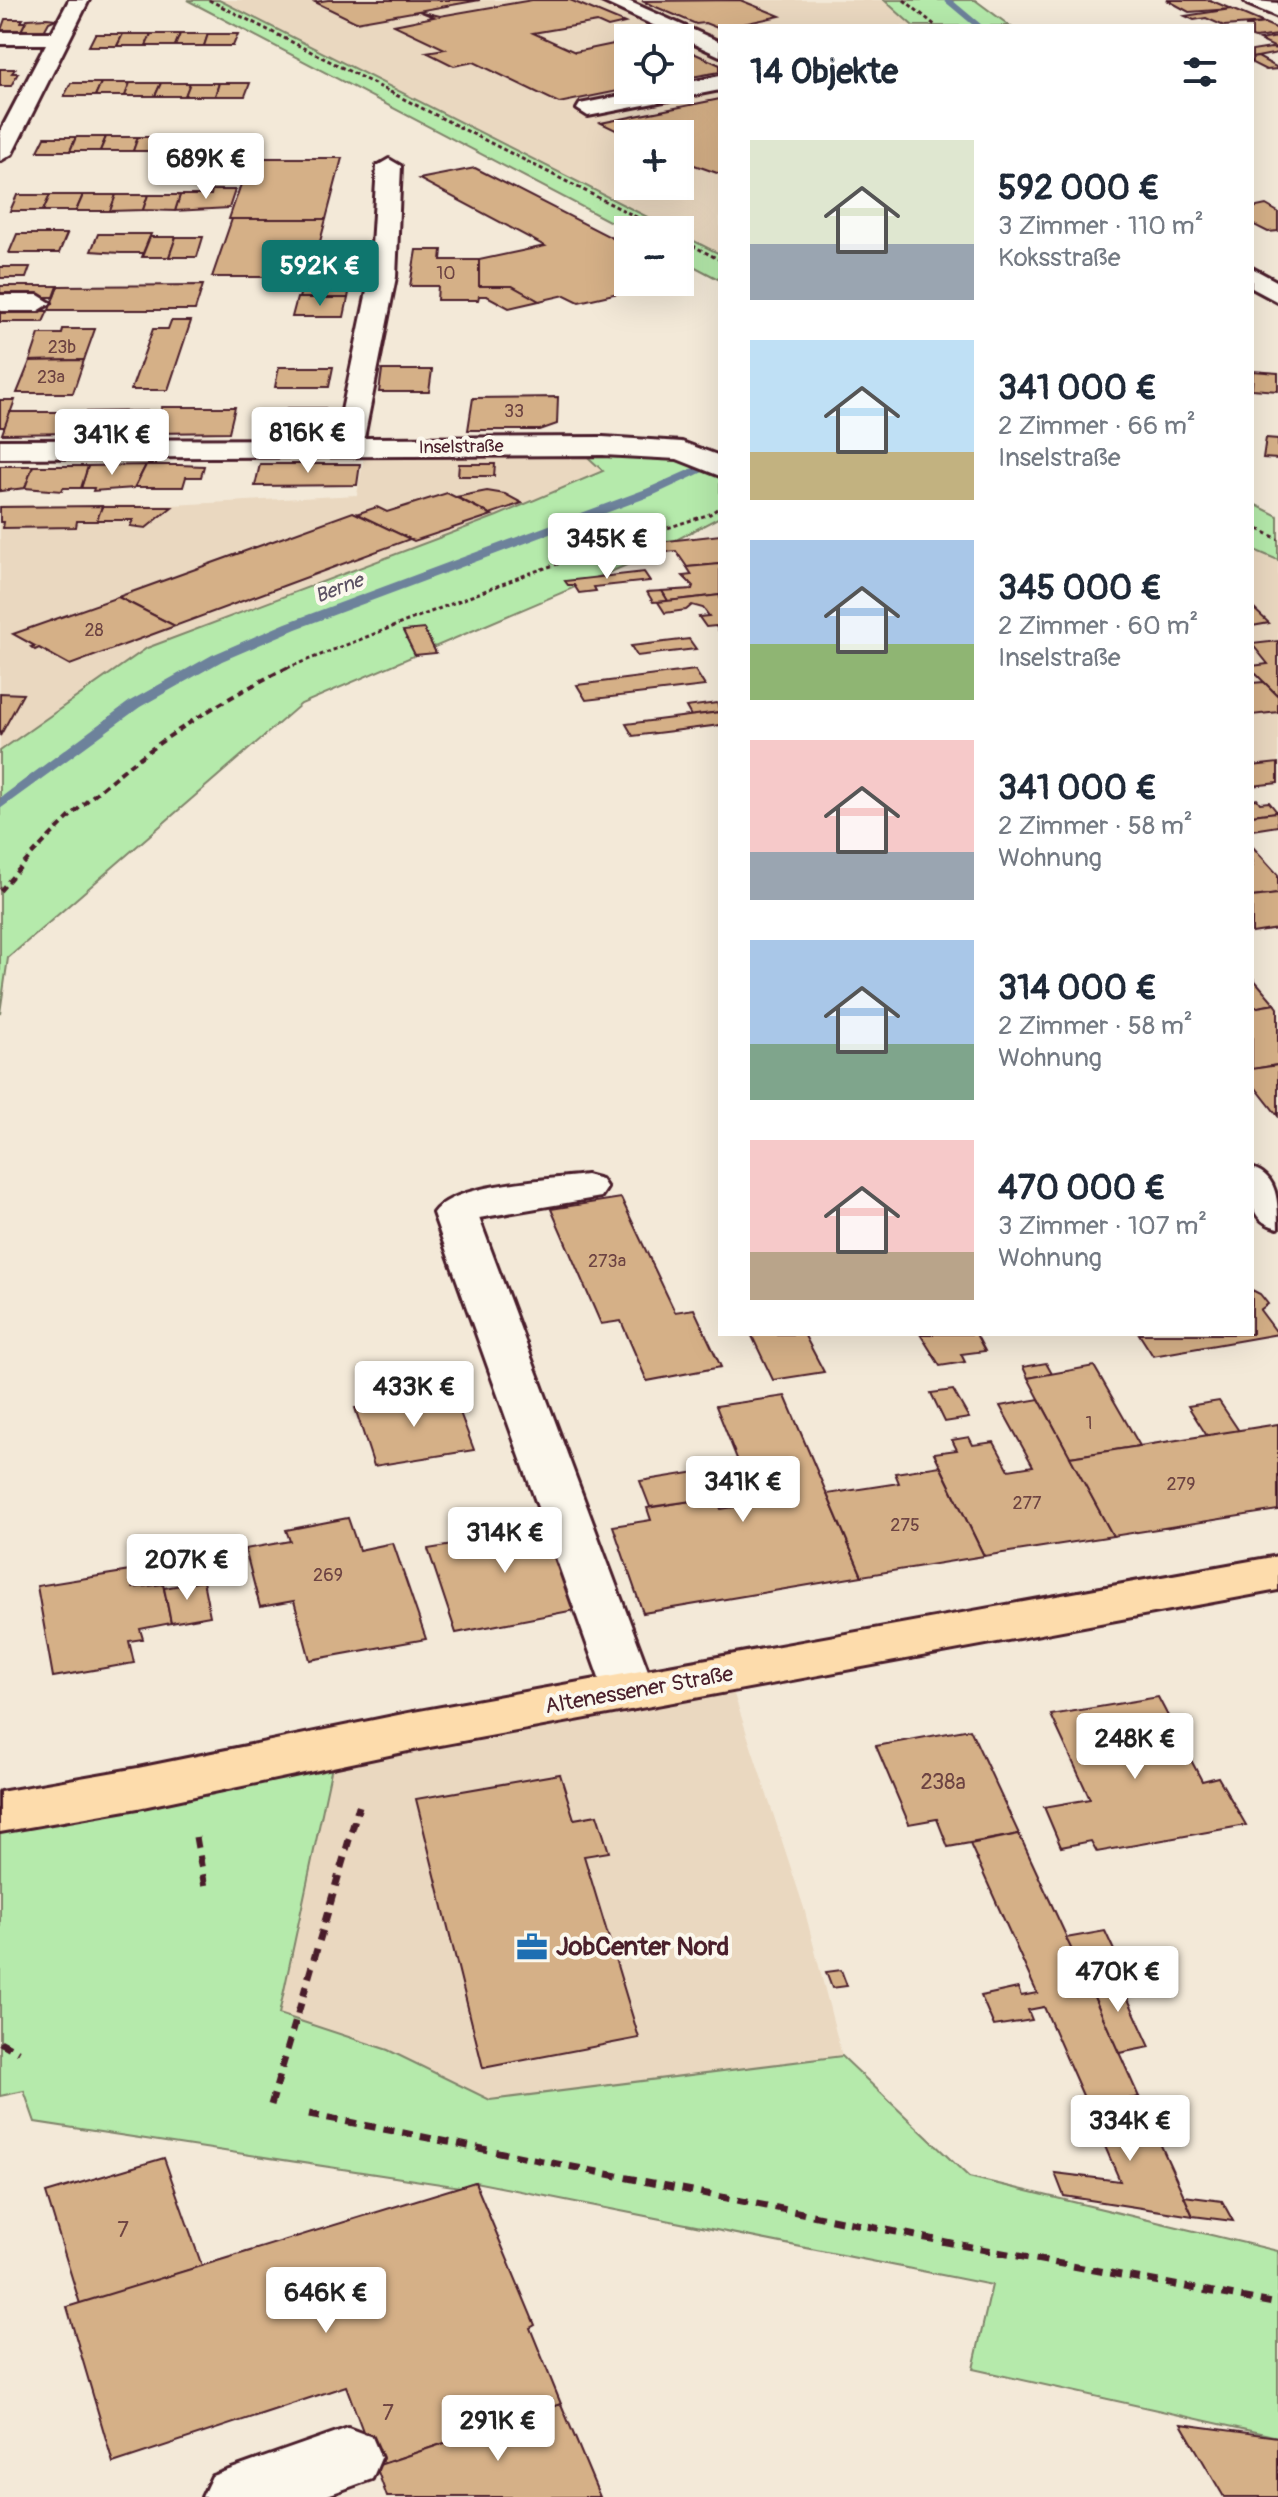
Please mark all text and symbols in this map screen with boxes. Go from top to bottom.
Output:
map controls [614,24,694,296]
button: locate [614,24,694,104]
icon: filters [1178,50,1222,94]
text: 14 Objekte [750,51,898,94]
button: + [614,120,694,200]
pin: 689K € [141,133,271,201]
text: 689K € [166,143,246,175]
text: 592 000 € [998,167,1160,210]
icon: home [814,172,910,268]
text: 3 Zimmer · 110 m² [998,210,1204,242]
button: − [614,216,694,296]
pin: 592K € [255,240,385,308]
text: Koksstraße [998,242,1121,274]
text: 592K € [280,250,360,282]
house number: 10 [436,262,456,285]
house number: 23b [48,336,76,359]
house number: 23a [37,366,65,389]
text: 341 000 € [998,367,1157,410]
icon: home [814,372,910,468]
house number: 33 [504,400,524,423]
pin: 816K € [243,407,373,475]
pin: 341K € [47,409,177,477]
text: 2 Zimmer · 66 m² [998,410,1196,442]
text: 816K € [270,417,346,449]
text: 341K € [73,419,151,451]
street label: Inselstraße [418,435,504,459]
text: Inselstraße [998,442,1121,474]
pin: 345K € [542,513,672,581]
text: 345K € [566,523,648,555]
water label: Berne [311,567,369,609]
text: 345 000 € [998,567,1162,610]
icon: home [814,572,910,668]
text: 2 Zimmer · 60 m² [998,610,1198,642]
house number: 28 [84,619,104,642]
text: Inselstraße [998,642,1121,674]
text: 341 000 € [998,767,1157,810]
icon: home [814,772,910,868]
text: 2 Zimmer · 58 m² [998,810,1193,842]
text: Wohnung [998,842,1102,874]
text: 314 000 € [998,967,1157,1010]
icon: home [814,972,910,1068]
text: 2 Zimmer · 58 m² [998,1010,1193,1042]
text: Wohnung [998,1042,1102,1074]
text: 470 000 € [998,1167,1166,1210]
icon: home [814,1172,910,1268]
text: 3 Zimmer · 107 m² [998,1210,1207,1242]
text: Wohnung [998,1242,1102,1274]
house number: 273a [588,1250,626,1273]
pin: 433K € [349,1361,479,1429]
text: 433K € [373,1371,455,1403]
house number: 1 [1085,1412,1093,1435]
pin: 341K € [678,1456,808,1524]
text: 341K € [704,1466,782,1498]
house number: 279 [1167,1473,1195,1496]
house number: 277 [1012,1492,1042,1515]
pin: 314K € [440,1507,570,1575]
house number: 275 [890,1514,920,1537]
text: 314K € [466,1517,544,1549]
pin: 207K € [122,1534,252,1602]
text: 207K € [145,1544,229,1576]
house number: 269 [313,1564,343,1587]
street label: Altenessener Straße [543,1660,735,1720]
pin: 248K € [1070,1713,1200,1781]
text: 248K € [1094,1723,1176,1755]
house number: 238a [920,1768,966,1796]
office icon: JobCenter Nord [515,1930,549,1964]
place label: JobCenter Nord [556,1931,729,1963]
pin: 470K € [1053,1946,1183,2014]
text: 470K € [1075,1956,1161,1988]
pin: 334K € [1065,2095,1195,2163]
text: 334K € [1089,2105,1171,2137]
house number: 7 [117,2216,129,2244]
pin: 646K € [261,2267,391,2335]
text: 646K € [284,2277,368,2309]
pin: 291K € [433,2395,563,2463]
house number: 7 [382,2399,394,2427]
text: 291K € [460,2405,536,2437]

